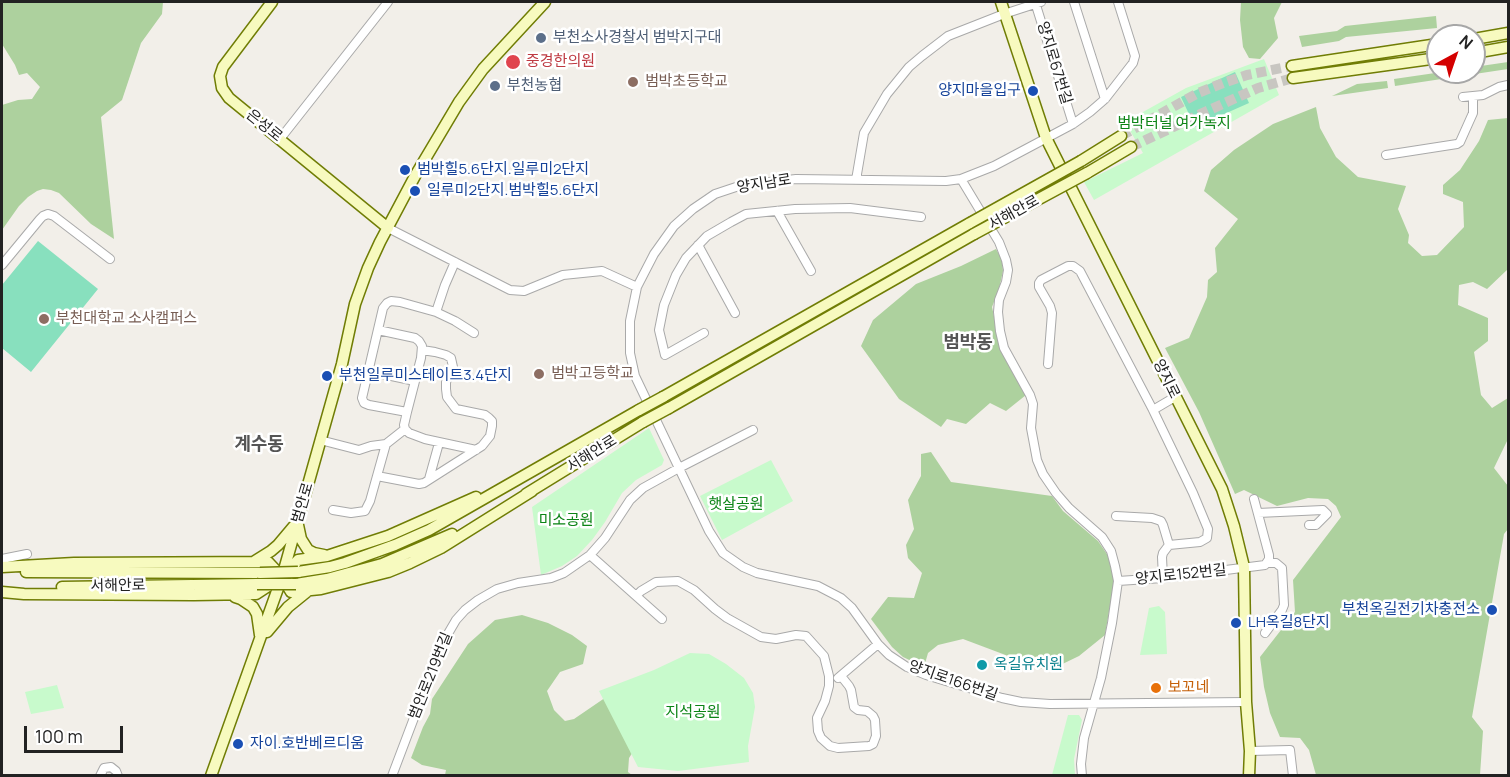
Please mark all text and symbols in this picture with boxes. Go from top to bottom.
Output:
street label: 양지로67번길 [1033,19,1075,107]
north arrow [1426,24,1486,84]
place label: 부천소사경찰서 범박지구대 [553,29,722,47]
text: N [1455,30,1478,54]
marker: 부천소사경찰서 범박지구대 [534,31,548,45]
marker: 중경한의원 [504,53,522,71]
place label: 중경한의원 [526,53,595,71]
place label: 범박초등학교 [645,73,728,91]
marker: 범박초등학교 [626,75,640,89]
place label: 부천농협 [507,77,562,95]
marker: 부천농협 [488,79,502,93]
place label: 양지마을입구 [938,82,1021,100]
marker: 양지마을입구 [1026,84,1040,98]
street label: 은성로 [242,106,286,146]
park label: 범박터널 여가녹지 [1117,115,1231,133]
place label: 범박힐5.6단지.일루미2단지 [417,161,589,179]
marker: 범박힐5.6단지.일루미2단지 [398,163,412,177]
street label: 양지남로 [735,171,793,197]
place label: 일루미2단지.범박힐5.6단지 [427,182,599,200]
marker: 일루미2단지.범박힐5.6단지 [408,184,422,198]
street label: 서해안로 [985,192,1043,234]
place label: 부천대학교 소사캠퍼스 [56,310,197,328]
marker: 부천대학교 소사캠퍼스 [37,312,51,326]
district label: 범박동 [943,332,993,354]
street label: 양지로 [1149,356,1183,402]
place label: 범박고등학교 [551,365,634,383]
place label: 부천일루미스테이트3.4단지 [339,367,512,385]
marker: 범박고등학교 [532,367,546,381]
marker: 부천일루미스테이트3.4단지 [320,369,334,383]
street label: 서해안로 [564,432,620,476]
district label: 계수동 [234,434,284,456]
street label: 범안로 [289,481,317,525]
park label: 햇살공원 [708,496,764,514]
park label: 미소공원 [538,512,594,530]
street label: 양지로152번길 [1134,561,1228,589]
street label: 서해안로 [90,577,146,595]
place label: 부천옥길전기차충전소 [1342,601,1480,619]
marker: 부천옥길전기차충전소 [1485,603,1499,617]
place label: LH옥길8단지 [1248,614,1330,632]
marker: LH옥길8단지 [1229,616,1243,630]
street label: 범안로219번길 [405,630,457,722]
place label: 옥길유치원 [994,656,1063,674]
street label: 양지로166번길 [906,657,1000,705]
marker: 옥길유치원 [975,658,989,672]
place label: 보꼬네 [1168,679,1209,697]
marker: 보꼬네 [1149,681,1163,695]
park label: 지석공원 [665,704,721,722]
scale bar [27,714,126,752]
text: 100 m [35,724,83,748]
place label: 자이.호반베르디움 [250,735,364,753]
marker: 자이.호반베르디움 [231,737,245,751]

